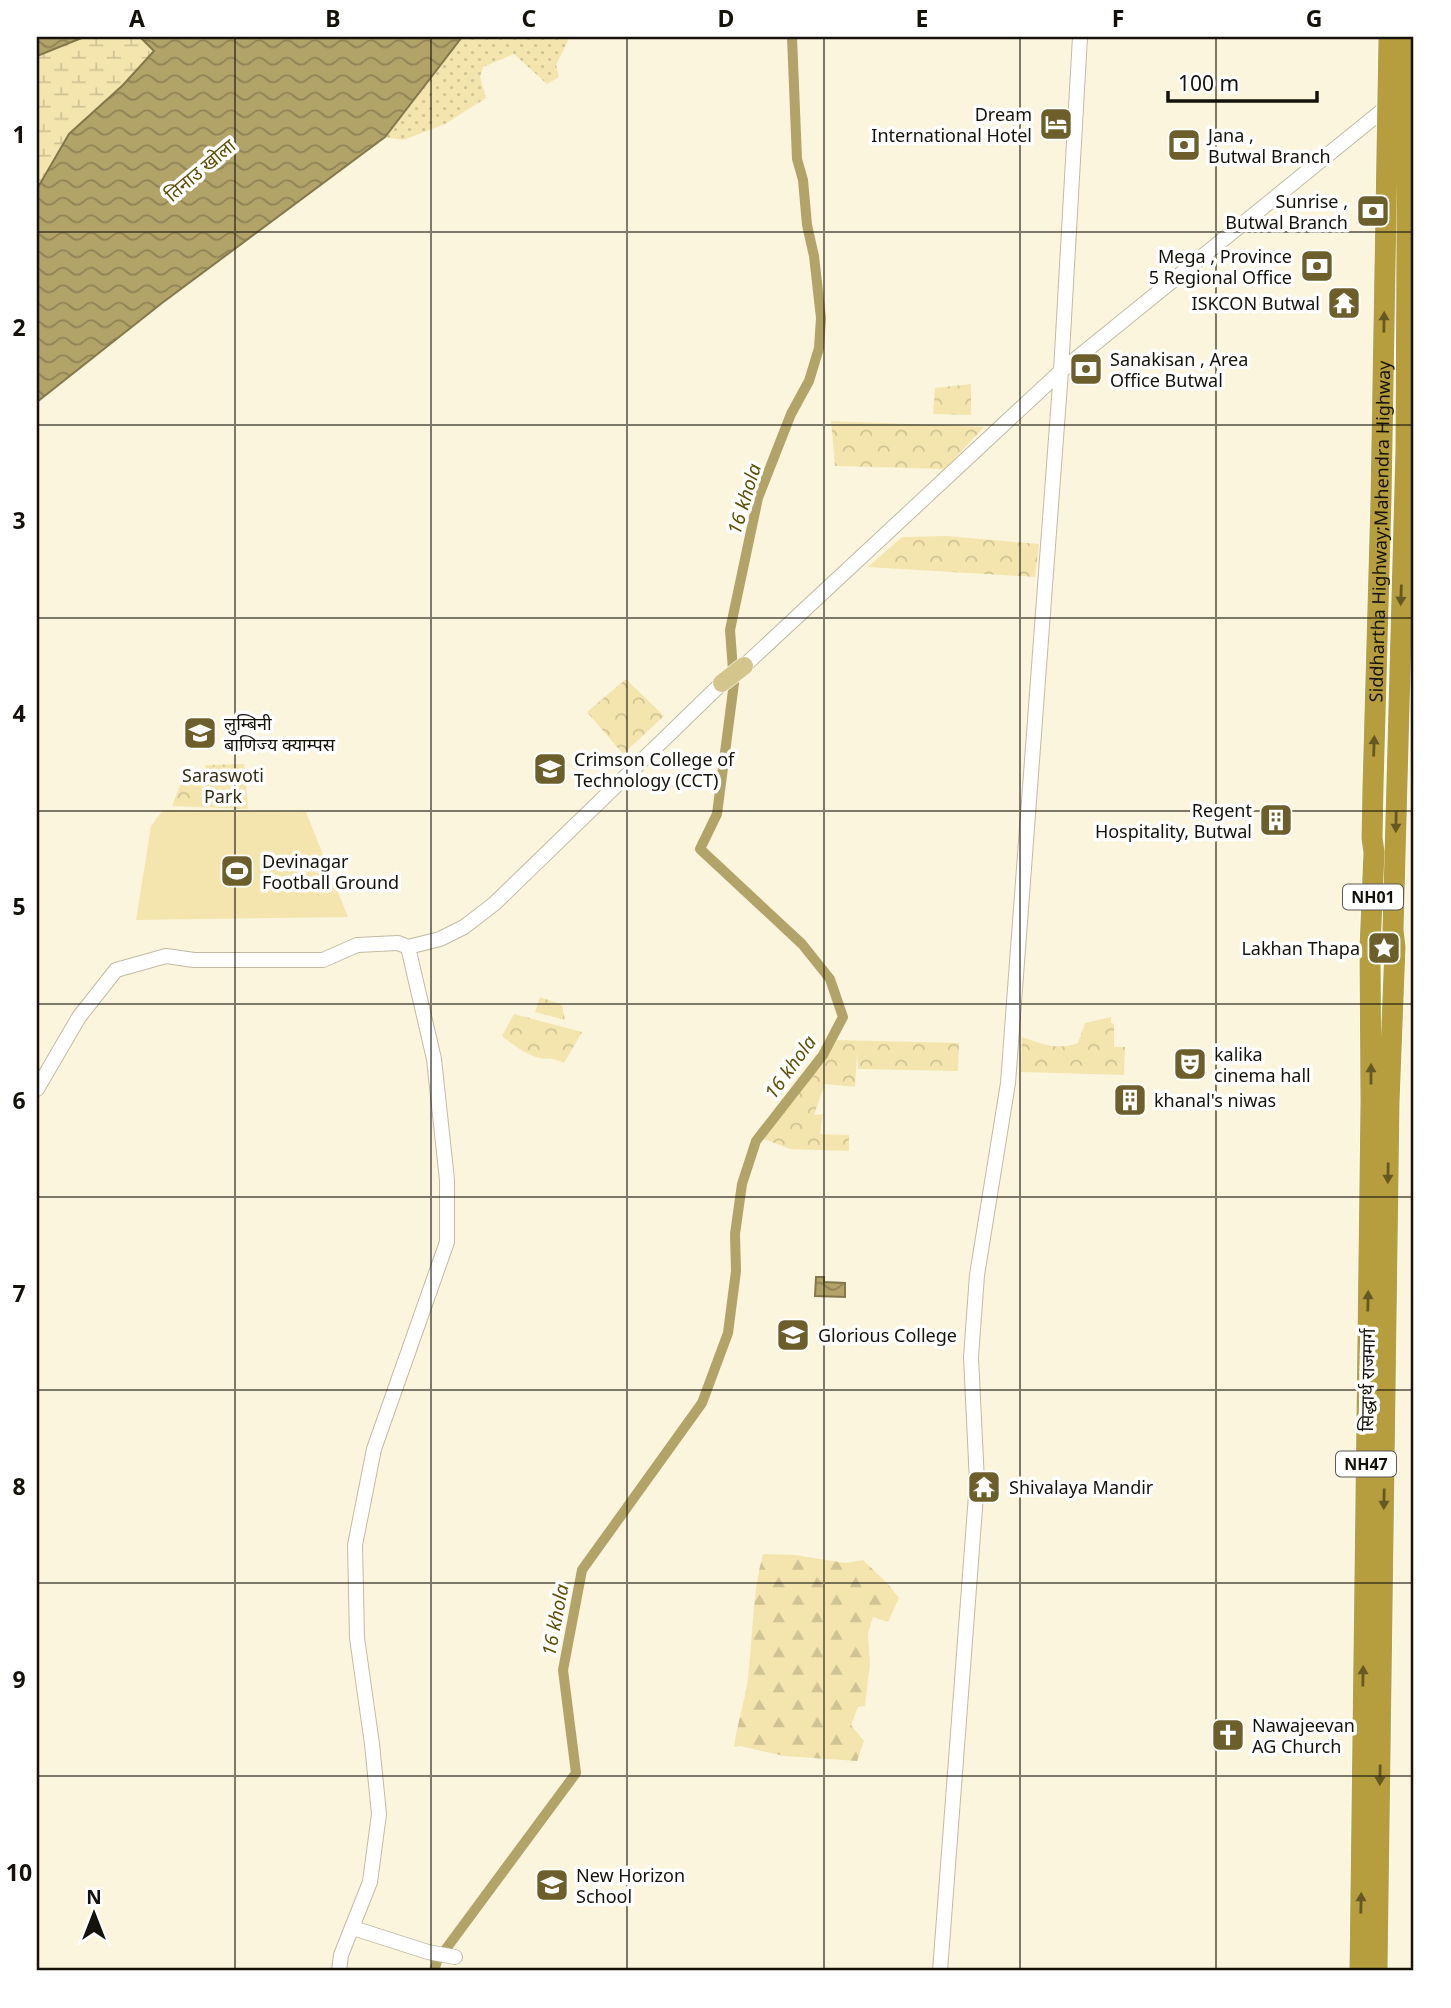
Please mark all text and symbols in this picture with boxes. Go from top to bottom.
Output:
text: A [129,2,145,34]
text: B [325,2,341,34]
text: C [522,2,537,34]
text: D [718,2,734,34]
text: E [916,2,928,34]
text: F [1112,2,1124,34]
text: G [1306,2,1322,34]
scale bar [1168,60,1316,104]
text: 100 m [1178,69,1239,97]
place label: Dream International Hotel [871,102,1032,147]
hotel icon: Dream International Hotel [1037,105,1075,143]
text: 1 [12,118,26,150]
place label: Jana , Butwal Branch [1206,123,1331,168]
bank icon: Jana , Butwal Branch [1165,126,1203,164]
water label: तिनाउ खोला [159,132,242,207]
place label: Sunrise , Butwal Branch [1225,189,1348,234]
bank icon: Sunrise , Butwal Branch [1354,192,1392,230]
place label: Mega , Province 5 Regional Office [1149,244,1292,289]
bank icon: Mega , Province 5 Regional Office [1298,247,1336,285]
temple icon: ISKCON Butwal [1325,284,1363,322]
place label: ISKCON Butwal [1192,291,1320,315]
text: 2 [12,311,26,343]
one-way arrow [1378,311,1390,333]
place label: Sanakisan , Area Office Butwal [1110,347,1248,392]
bank icon: Sanakisan , Area Office Butwal [1067,350,1105,388]
street label: Siddhartha Highway;Mahendra Highway [1363,360,1395,703]
water label: 16 khola [721,460,767,538]
text: 3 [12,504,26,536]
one-way arrow [1395,584,1407,606]
text: 4 [12,697,26,729]
place label: लुम्बिनी बाणिज्य क्याम्पस [224,711,336,756]
school or university icon: लुम्बिनी बाणिज्य क्याम्पस [181,714,219,752]
one-way arrow [1368,734,1379,756]
place label: Crimson College of Technology (CCT) [574,747,735,792]
school or university icon: Crimson College of Technology (CCT) [531,750,569,788]
park label: Saraswoti Park [182,763,264,808]
place label: Regent Hospitality, Butwal [1095,798,1252,843]
building icon: Regent Hospitality, Butwal [1257,801,1295,839]
one-way arrow [1390,812,1401,834]
place label: Devinagar Football Ground [262,849,399,894]
sports icon: Devinagar Football Ground [218,852,256,890]
road number: NH01 [1343,884,1403,909]
text: 5 [12,890,26,922]
place icon: Lakhan Thapa [1365,929,1403,967]
place label: Lakhan Thapa [1241,936,1360,960]
water label: 16 khola [758,1030,822,1104]
place label: kalika cinema hall [1214,1042,1311,1087]
theatre icon: kalika cinema hall [1171,1045,1209,1083]
one-way arrow [1365,1062,1377,1084]
building icon: khanal's niwas [1111,1081,1149,1119]
text: 6 [12,1084,26,1116]
place label: khanal's niwas [1154,1088,1276,1112]
one-way arrow [1382,1163,1394,1185]
text: 7 [12,1277,26,1309]
one-way arrow [1362,1290,1374,1312]
school or university icon: Glorious College [774,1316,812,1354]
place label: Glorious College [818,1323,957,1347]
street label: सिद्धार्थ राजमार्ग [1354,1327,1380,1432]
road number: NH47 [1336,1452,1396,1476]
temple icon: Shivalaya Mandir [965,1468,1003,1506]
text: 8 [12,1470,26,1502]
place label: Shivalaya Mandir [1009,1475,1154,1499]
one-way arrow [1378,1488,1389,1510]
water label: 16 khola [535,1582,575,1658]
text: 9 [12,1663,26,1695]
one-way arrow [1358,1664,1369,1686]
place label: Nawajeevan AG Church [1252,1713,1355,1758]
church icon: Nawajeevan AG Church [1209,1716,1247,1754]
one-way arrow [1374,1765,1386,1787]
text: 10 [6,1856,32,1888]
place label: New Horizon School [576,1863,685,1908]
school or university icon: New Horizon School [533,1866,571,1904]
north arrow [60,1878,130,1948]
text: N [86,1884,102,1910]
one-way arrow [1355,1892,1367,1914]

